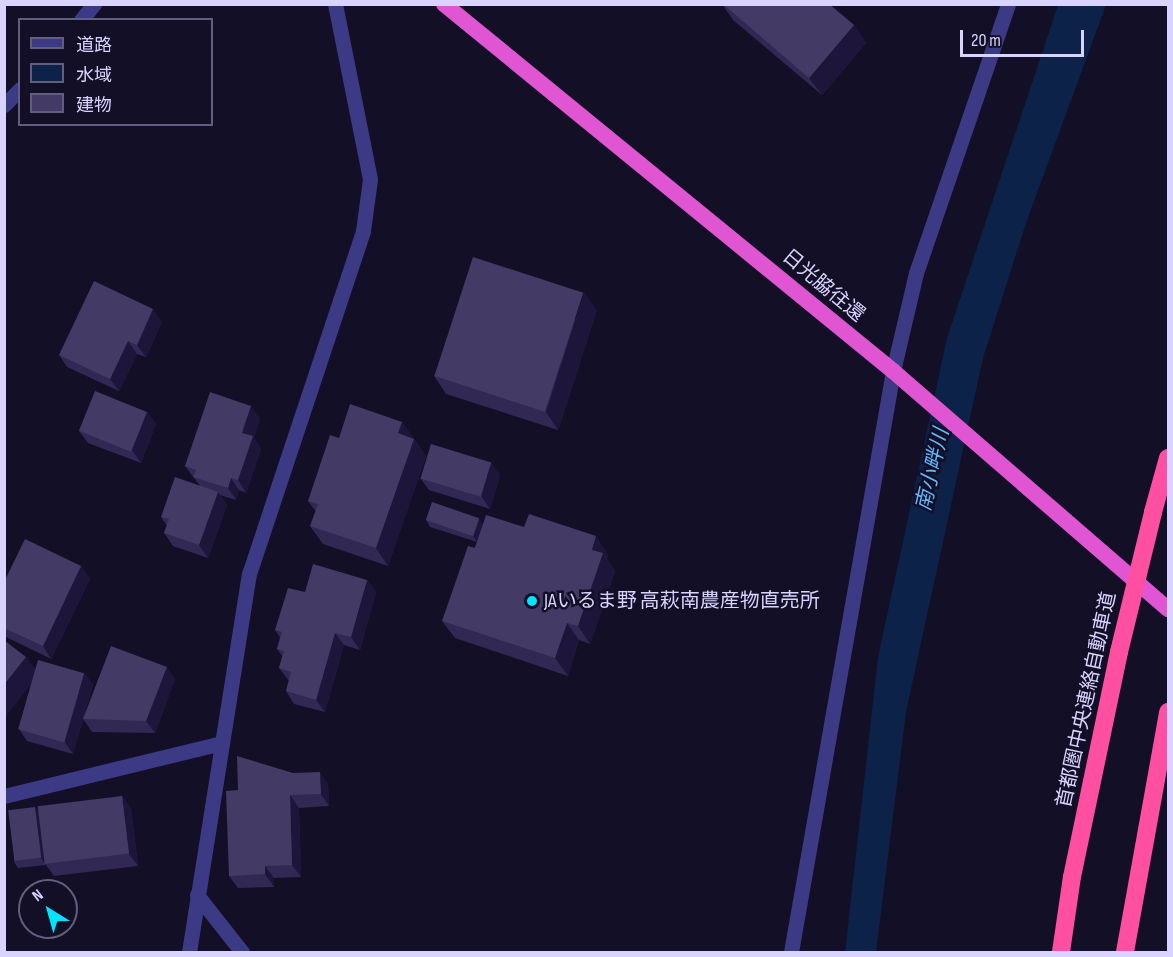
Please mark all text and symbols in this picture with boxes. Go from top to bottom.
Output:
legend [18,18,213,126]
scale bar [963,18,1088,56]
text: 20 m [971,30,1001,51]
text: 道路 [76,35,112,56]
text: 水域 [76,65,112,86]
text: 建物 [76,95,112,116]
street label: 日光脇往還 [777,245,869,327]
water label: 南小畔川 [911,426,955,514]
place label: JAいるま野 高萩南農産物直売所 [544,589,820,613]
street label: 首都圏中央連絡自動車道 [1052,590,1122,810]
marker: JAいるま野 高萩南農産物直売所 [525,594,539,608]
north arrow [18,879,78,939]
text: N [29,886,47,906]

